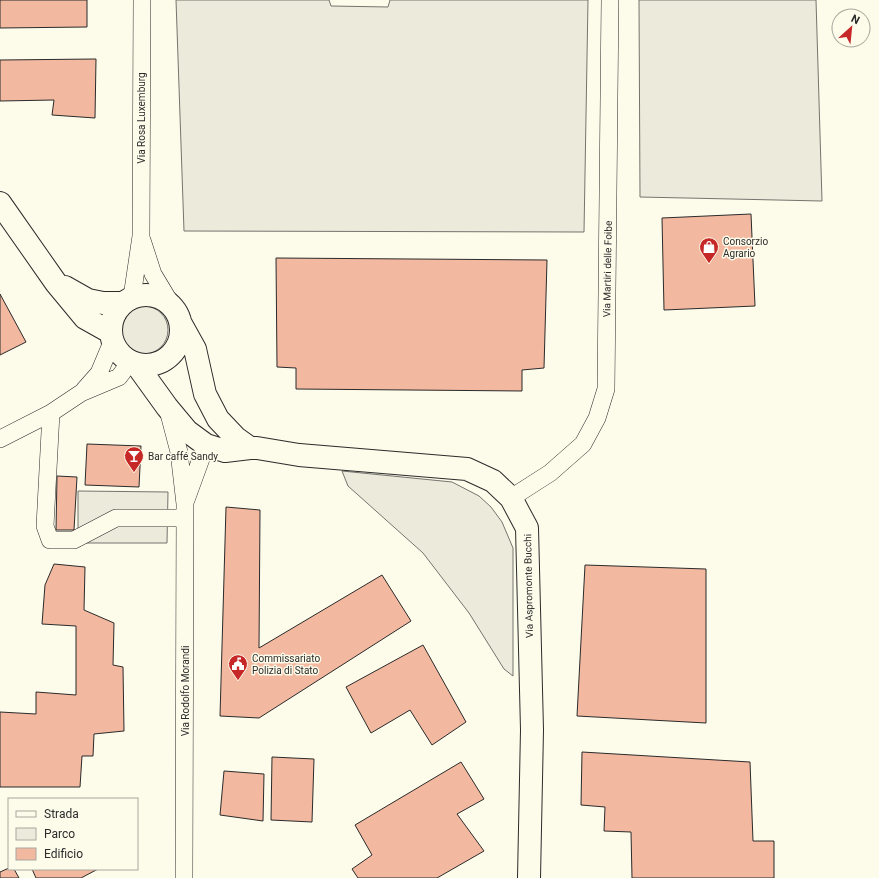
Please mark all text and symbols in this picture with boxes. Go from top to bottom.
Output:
north arrow [831,8,871,48]
text: N [849,12,862,27]
street label: Via Rosa Luxemburg [136,72,147,164]
street label: Via Martiri delle Foibe [601,221,614,317]
shop icon: Consorzio Agrario [698,236,720,264]
place label: Consorzio Agrario [723,236,768,259]
bar icon: Bar caffé Sandy [123,445,145,473]
place label: Bar caffé Sandy [148,451,218,462]
street label: Via Aspromonte Bucchi [522,534,535,638]
street label: Via Rodolfo Morandi [180,646,191,736]
public building icon: Commissariato Polizia di Stato [227,653,249,681]
place label: Commissariato Polizia di Stato [252,653,320,676]
legend [8,798,138,870]
text: Strada [44,807,79,821]
text: Parco [44,827,75,841]
text: Edificio [44,847,83,861]

